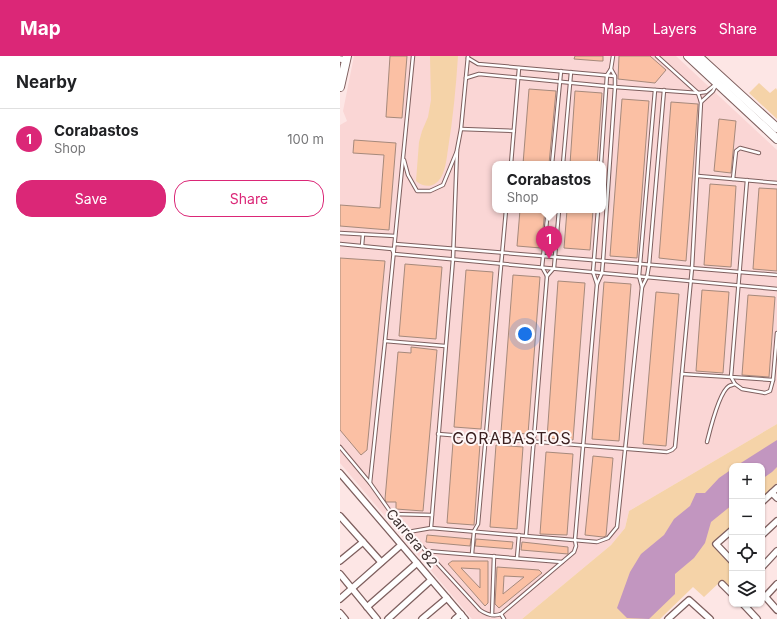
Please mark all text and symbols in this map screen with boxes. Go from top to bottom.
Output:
text: Map [20,17,61,40]
text: Map [602,20,631,37]
text: Layers [653,20,697,37]
text: Share [719,20,757,37]
text: Nearby [16,72,77,92]
text: Corabastos [54,121,139,140]
text: 1 [26,131,32,147]
text: 100 m [287,131,324,147]
text: Shop [54,140,86,156]
popup [492,161,606,213]
text: Corabastos [507,170,591,189]
button: Save [16,180,166,217]
button: Share [174,180,324,217]
text: Shop [507,189,539,205]
pin: 1 [536,226,562,259]
your location [515,324,535,344]
district label: CORABASTOS [452,428,572,448]
map controls [729,463,765,607]
button: + [729,463,765,499]
button: − [729,499,765,535]
street label: Carrera 82 [383,505,442,570]
button: locate [729,535,765,571]
button: layers [729,571,765,607]

